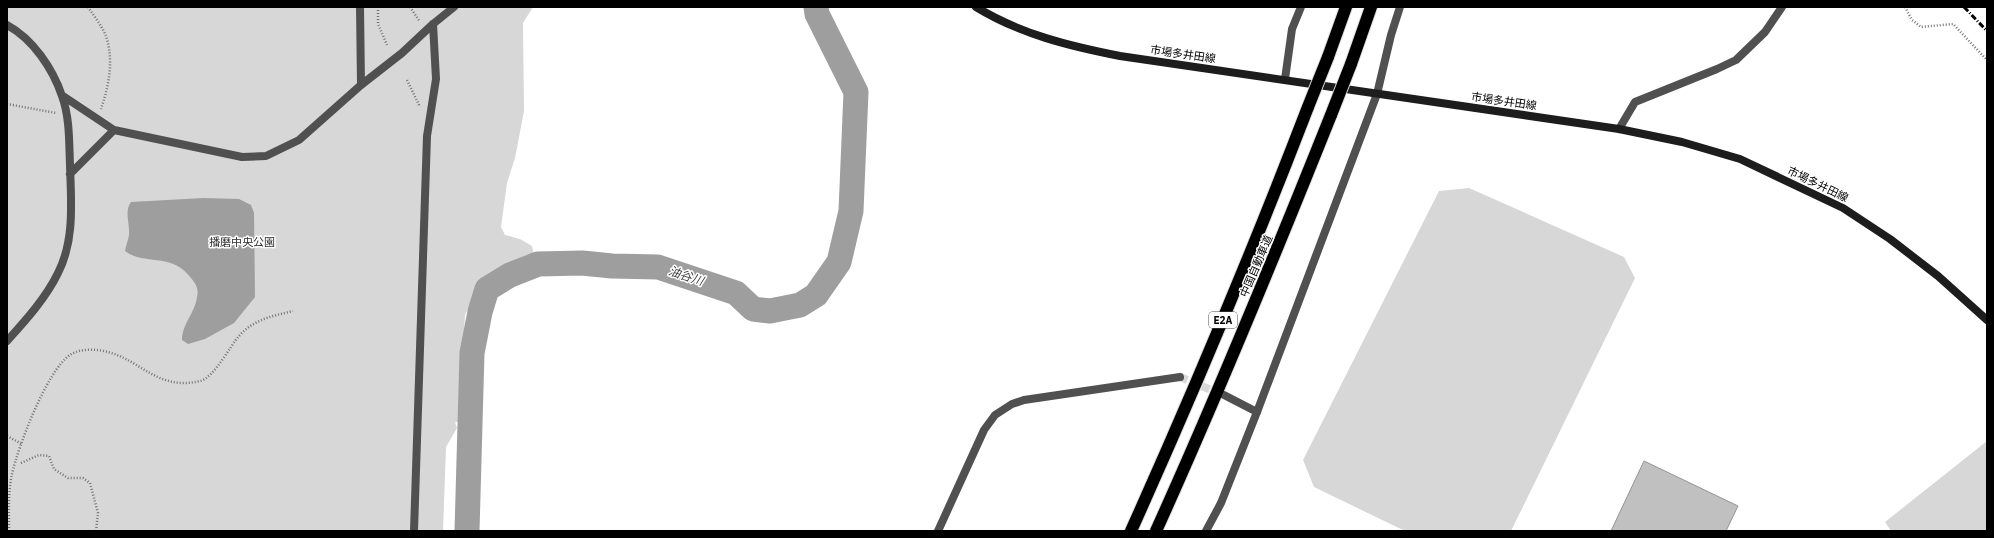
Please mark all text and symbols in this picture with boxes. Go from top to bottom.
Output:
street label: 市場多井田線 [1149,42,1217,66]
street label: 市場多井田線 [1470,89,1538,113]
street label: 市場多井田線 [1785,163,1851,205]
street label: 中国自動車道 [1237,233,1275,299]
park label: 播磨中央公園 [209,235,275,249]
water label: 油谷川 [667,263,707,289]
road number: E2A [1209,312,1237,328]

